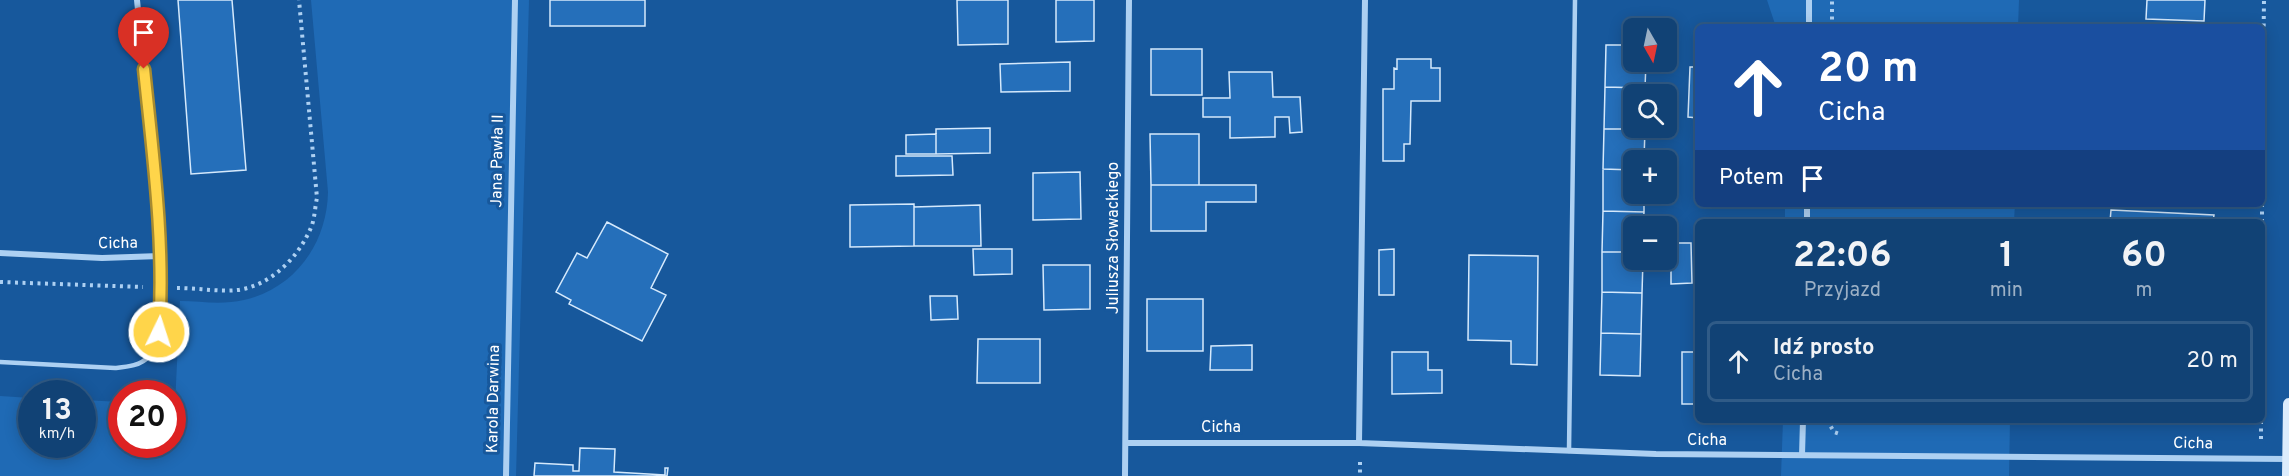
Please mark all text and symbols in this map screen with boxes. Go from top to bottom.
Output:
pin [118,7,169,69]
icon: arrive [127,16,160,49]
north arrow [1623,18,1677,72]
map controls [1623,18,1677,270]
text: 20 m [1818,44,1919,97]
icon: ahead [1719,48,1797,126]
button: search [1623,84,1677,138]
text: Cicha [1818,96,1885,130]
street label: Jana Pawła II [487,114,509,208]
button: + [1623,150,1677,204]
street label: Juliusza Słowackiego [1104,162,1124,314]
icon: arrive [1796,162,1829,195]
text: Potem [1719,165,1784,192]
button: − [1623,216,1677,270]
street label: Cicha [98,234,138,254]
text: 22:06 [1793,234,1892,280]
text: 1 [1999,234,2014,280]
text: 60 [2121,234,2167,280]
text: Przyjazd [1804,278,1881,304]
text: min [1990,278,2023,304]
text: m [2136,278,2152,304]
position arrow [127,300,191,364]
text: Idź prosto [1773,335,1875,362]
street label: Karola Darwina [483,345,505,453]
icon: ahead [1722,345,1755,378]
text: 20 m [2187,348,2238,375]
text: Cicha [1773,362,1823,388]
speed limit sign: 20 [108,380,186,458]
text: 13 [42,393,72,430]
street label: Cicha [1201,418,1241,438]
text: km/h [39,425,75,444]
street label: Cicha [1687,431,1727,451]
street label: Cicha [2173,434,2213,454]

